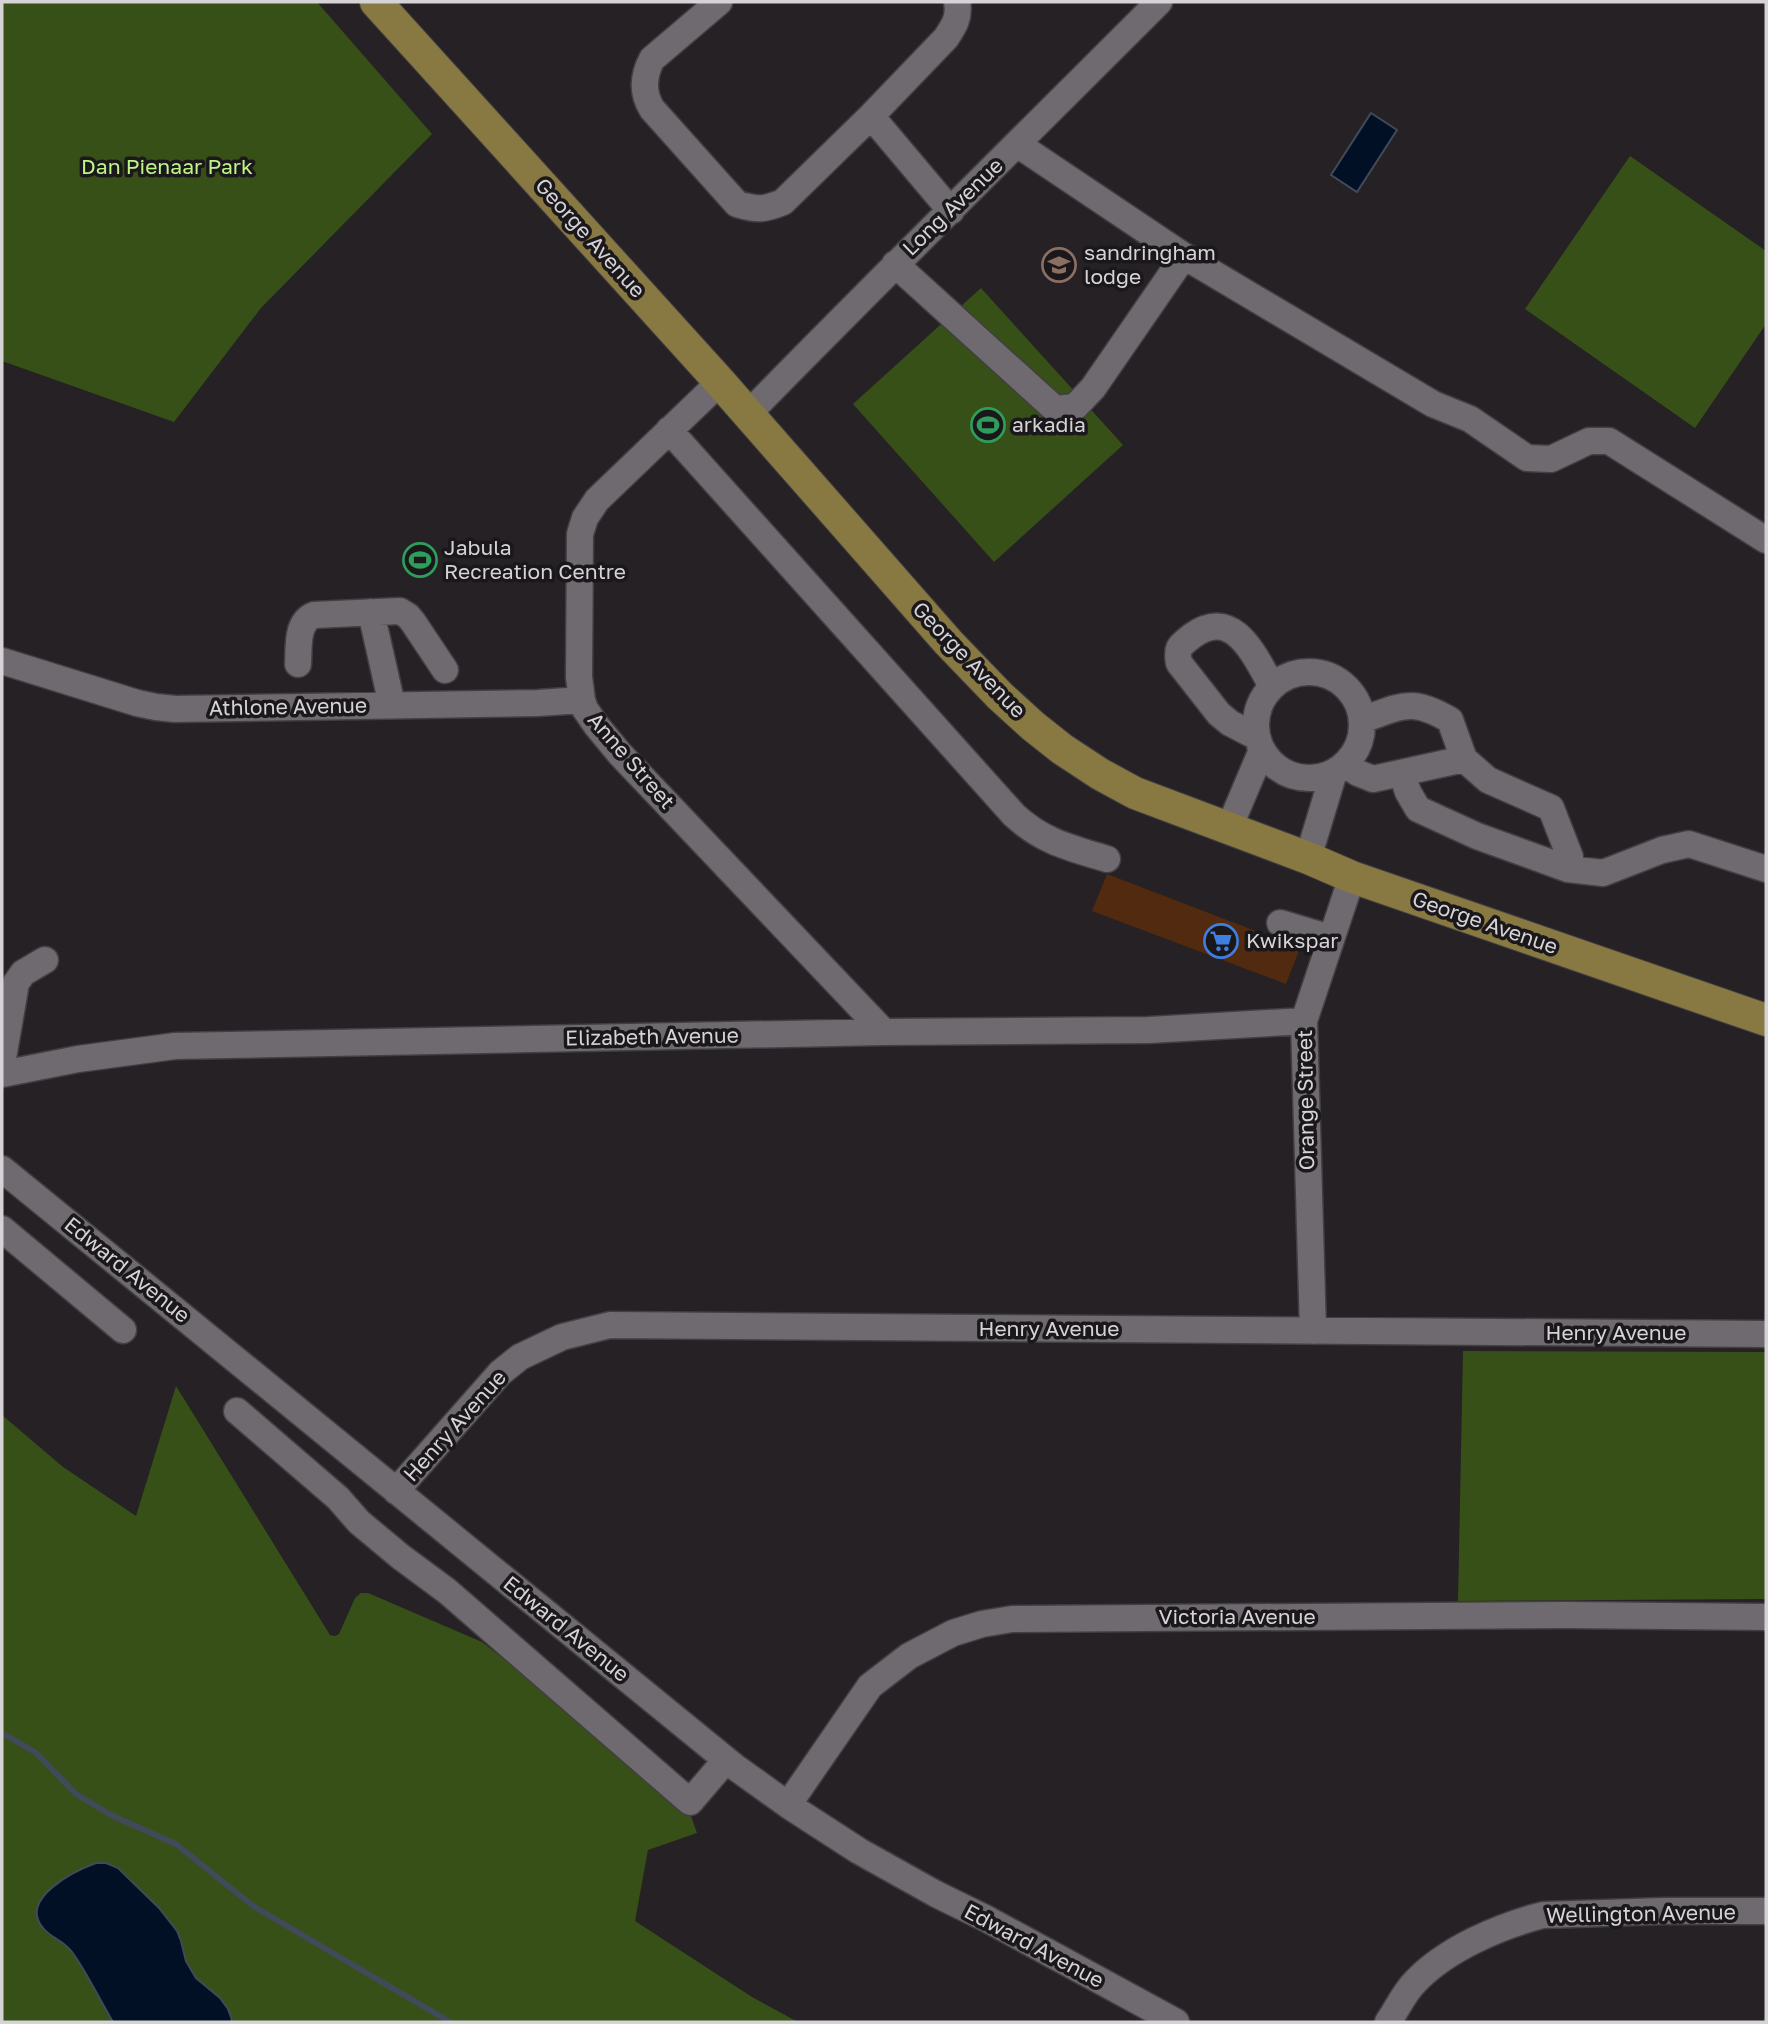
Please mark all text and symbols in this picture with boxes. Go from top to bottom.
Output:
street label: Long Avenue [897,152,1008,261]
park label: Dan Pienaar Park [81,153,253,179]
street label: George Avenue [530,172,651,303]
place label: sandringham lodge [1084,239,1216,289]
school or university icon: sandringham lodge [1040,246,1078,284]
sports icon: arkadia [969,406,1007,444]
place label: arkadia [1012,411,1086,437]
place label: Jabula Recreation Centre [444,534,626,584]
sports icon: Jabula Recreation Centre [401,541,439,579]
street label: George Avenue [908,596,1032,723]
street label: Athlone Avenue [209,692,367,720]
street label: Anne Street [583,707,681,814]
street label: George Avenue [1409,885,1561,959]
supermarket icon: Kwikspar [1202,922,1240,960]
place label: Kwikspar [1246,927,1338,953]
street label: Elizabeth Avenue [565,1021,739,1051]
street label: Orange Street [1291,1029,1319,1171]
street label: Edward Avenue [60,1211,196,1328]
street label: Henry Avenue [978,1315,1120,1341]
street label: Henry Avenue [1545,1319,1687,1345]
street label: Henry Avenue [397,1364,511,1486]
street label: Edward Avenue [499,1570,635,1687]
street label: Victoria Avenue [1158,1603,1316,1629]
street label: Edward Avenue [960,1897,1109,1993]
street label: Wellington Avenue [1546,1898,1736,1928]

